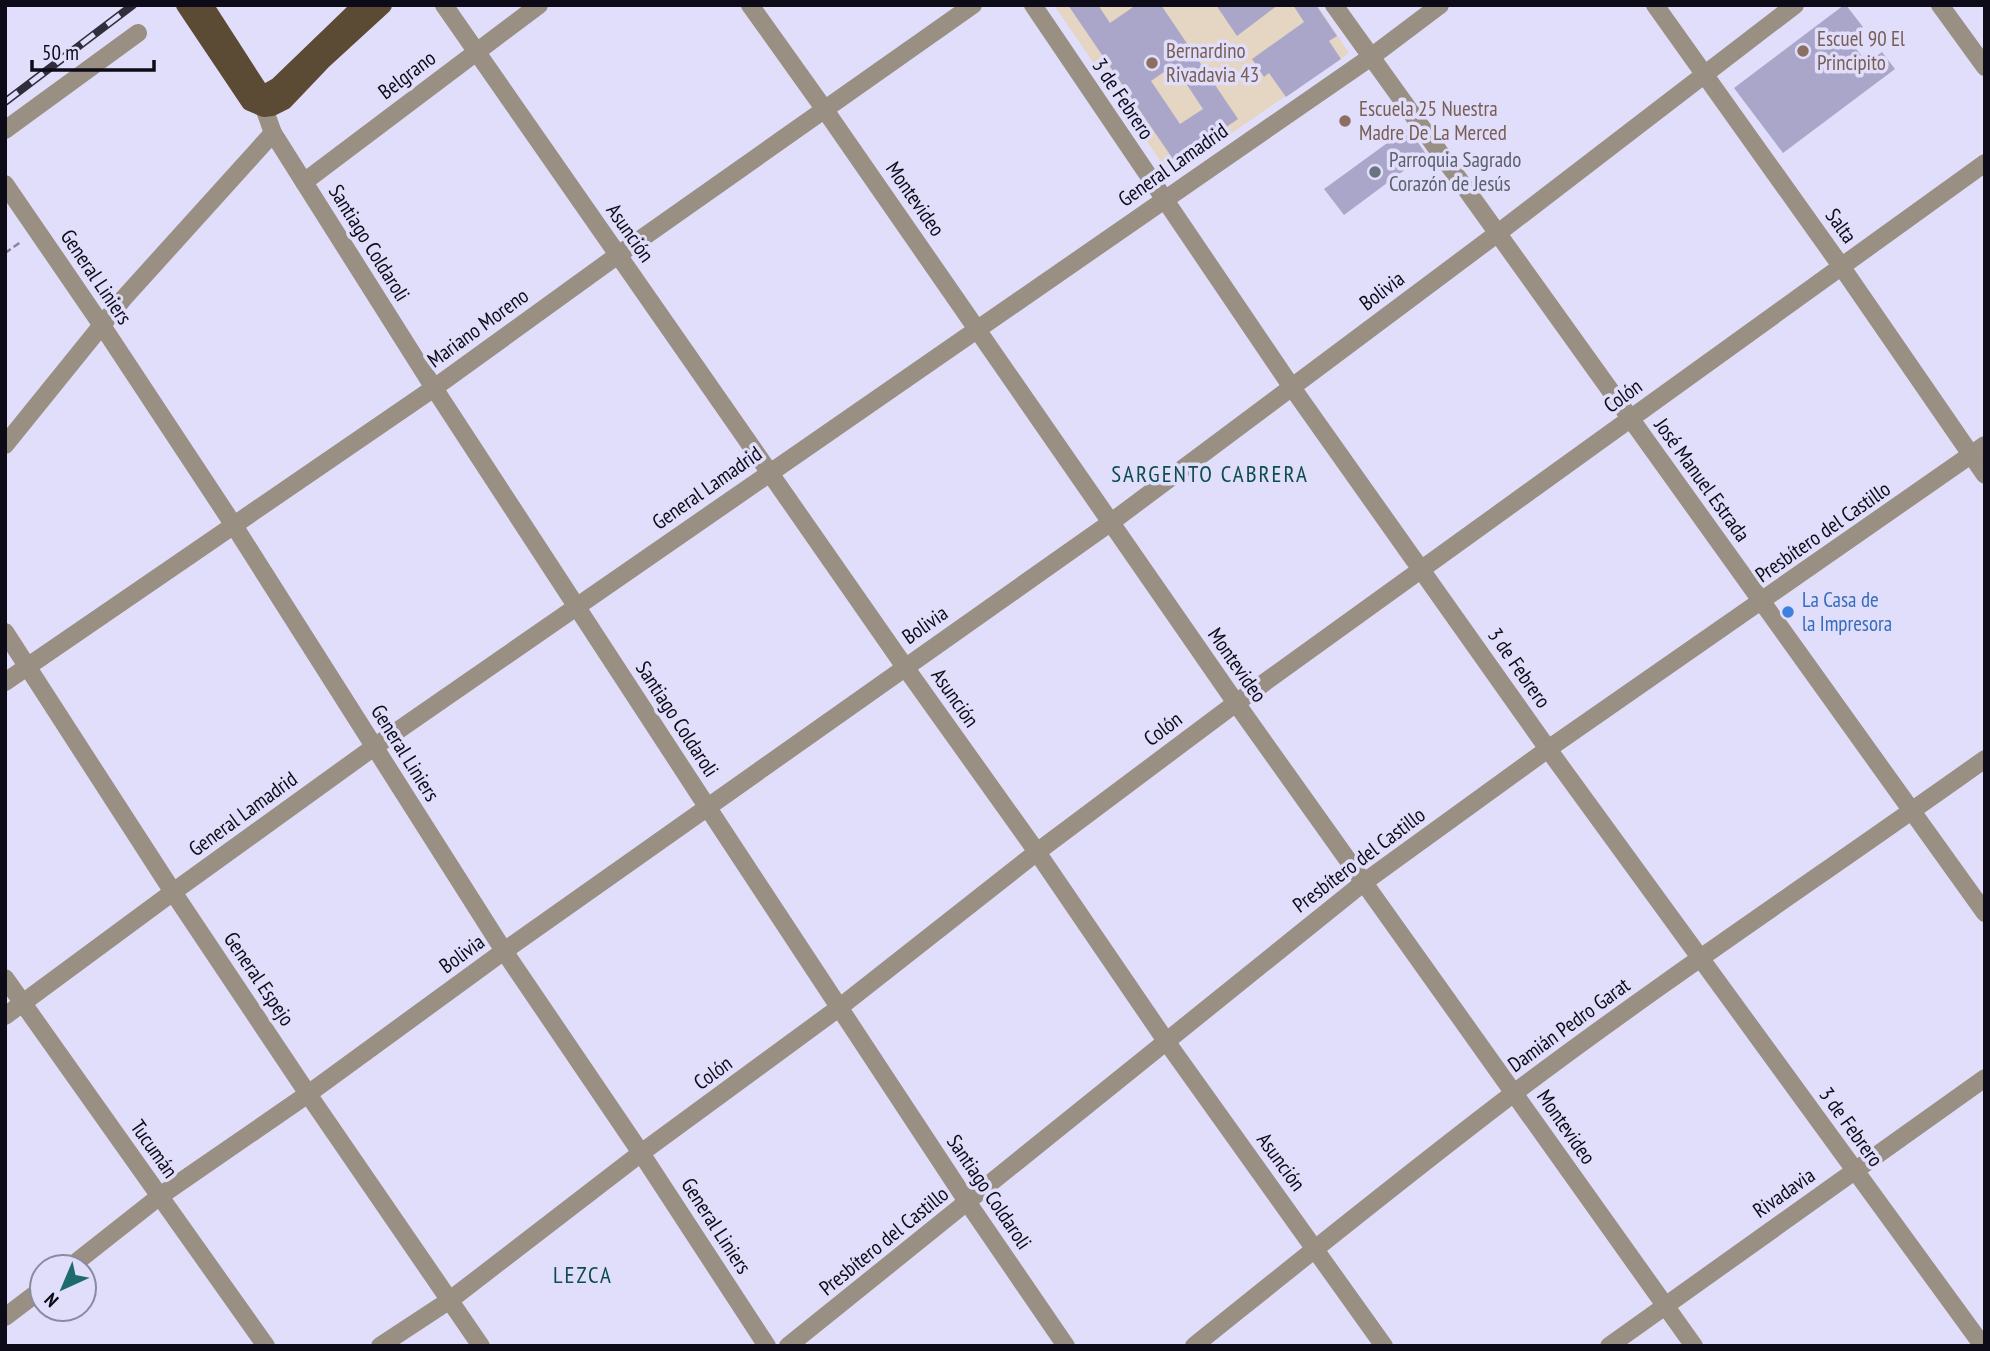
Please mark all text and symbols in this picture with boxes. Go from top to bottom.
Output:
place label: Escuel 90 El Principito [1817,25,1905,76]
scale bar [32,28,154,72]
place label: Bernardino Rivadavia 43 [1166,37,1259,88]
text: 50 m [42,39,79,66]
marker: Escuel 90 El Principito [1795,43,1811,59]
street label: Belgrano [373,44,441,105]
street label: 3 de Febrero [1087,53,1160,144]
marker: Bernardino Rivadavia 43 [1144,55,1160,71]
place label: Escuela 25 Nuestra Madre De La Merced [1359,95,1507,146]
marker: Escuela 25 Nuestra Madre De La Merced [1337,113,1353,129]
street label: General Lamadrid [1113,117,1233,212]
place label: Parroquia Sagrado Corazón de Jesús [1389,146,1521,197]
street label: Montevideo [880,156,951,241]
marker: Parroquia Sagrado Corazón de Jesús [1367,164,1383,180]
street label: Santiago Coldaroli [323,179,416,306]
street label: Asunción [601,198,660,267]
street label: Salta [1820,203,1863,248]
street label: General Liniers [55,224,138,329]
street label: Bolivia [1354,265,1410,316]
street label: Mariano Moreno [422,282,534,373]
street label: Colón [1598,373,1647,419]
street label: José Manuel Estrada [1648,412,1756,547]
street label: General Lamadrid [647,440,767,535]
district label: SARGENTO CABRERA [1111,459,1309,488]
street label: Presbítero del Castillo [1750,475,1896,588]
place label: La Casa de la Impresora [1802,586,1892,637]
street label: Bolivia [897,599,953,650]
marker: La Casa de la Impresora [1780,604,1796,620]
street label: Montevideo [1202,622,1273,707]
street label: 3 de Febrero [1482,622,1557,713]
street label: Santiago Coldaroli [630,656,725,782]
street label: Asunción [926,663,985,732]
street label: General Liniers [365,699,446,806]
street label: Colón [1138,705,1187,752]
street label: General Lamadrid [183,765,302,862]
street label: Presbítero del Castillo [1287,801,1430,918]
street label: General Espejo [218,926,301,1031]
street label: Bolivia [434,928,490,979]
street label: Damián Pedro Garat [1502,971,1635,1078]
street label: Colón [688,1050,737,1096]
street label: 3 de Febrero [1813,1082,1889,1172]
street label: Montevideo [1531,1084,1602,1169]
street label: Tucumán [125,1115,184,1183]
street label: Asunción [1251,1127,1312,1196]
street label: Santiago Coldaroli [941,1129,1038,1254]
street label: Rivadavia [1747,1162,1820,1224]
street label: General Liniers [675,1173,757,1279]
street label: Presbítero del Castillo [813,1180,954,1301]
north arrow [28,1253,98,1323]
district label: LEZCA [553,1260,613,1289]
text: N [39,1288,63,1312]

